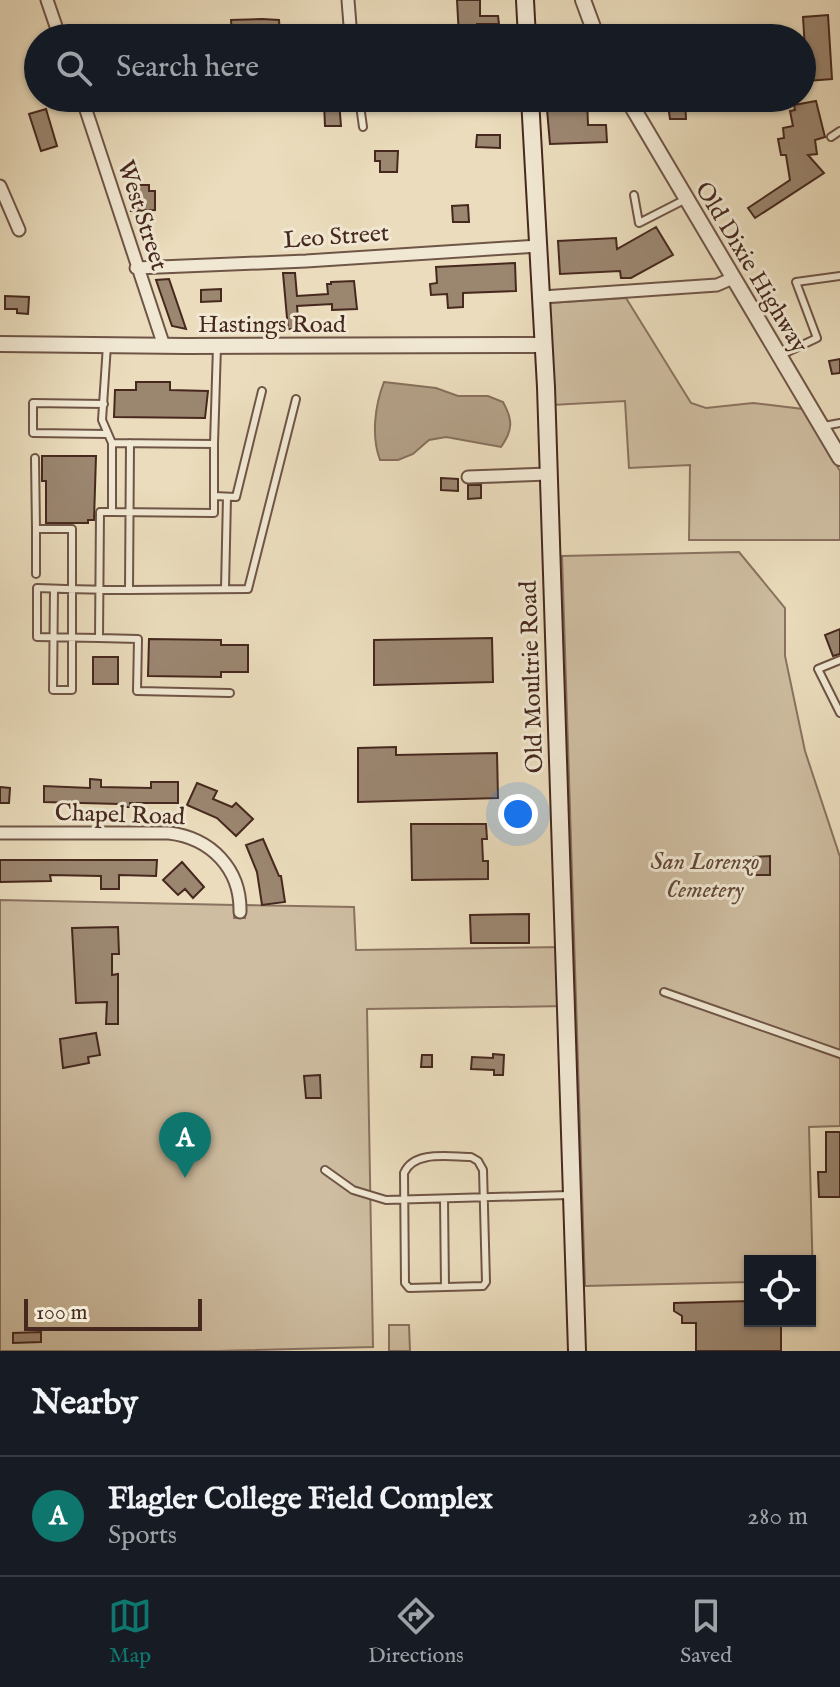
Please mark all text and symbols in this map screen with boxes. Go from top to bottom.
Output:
search box [24,24,816,112]
icon: search [52,46,96,90]
text: Search here [116,49,259,87]
street label: West Street [109,156,174,275]
street label: Old Dixie Highway [687,176,814,359]
street label: Leo Street [282,218,390,257]
street label: Hastings Road [198,310,346,341]
street label: Old Moultrie Road [514,580,551,774]
your location [498,794,538,834]
street label: Chapel Road [54,798,186,833]
park label: San Lorenzo Cemetery [651,847,759,906]
pin: A [159,1112,211,1178]
map controls [744,1255,816,1327]
button: locate [744,1255,816,1327]
scale bar [24,1295,202,1331]
text: 100 m [36,1299,88,1327]
text: Nearby [32,1382,138,1425]
text: Flagler College Field Complex [108,1481,493,1519]
text: A [49,1500,67,1533]
text: 280 m [747,1500,808,1533]
text: Sports [108,1519,177,1552]
tab: Map [108,1594,152,1670]
tab: Directions [368,1594,464,1670]
tab: Saved [680,1594,732,1670]

